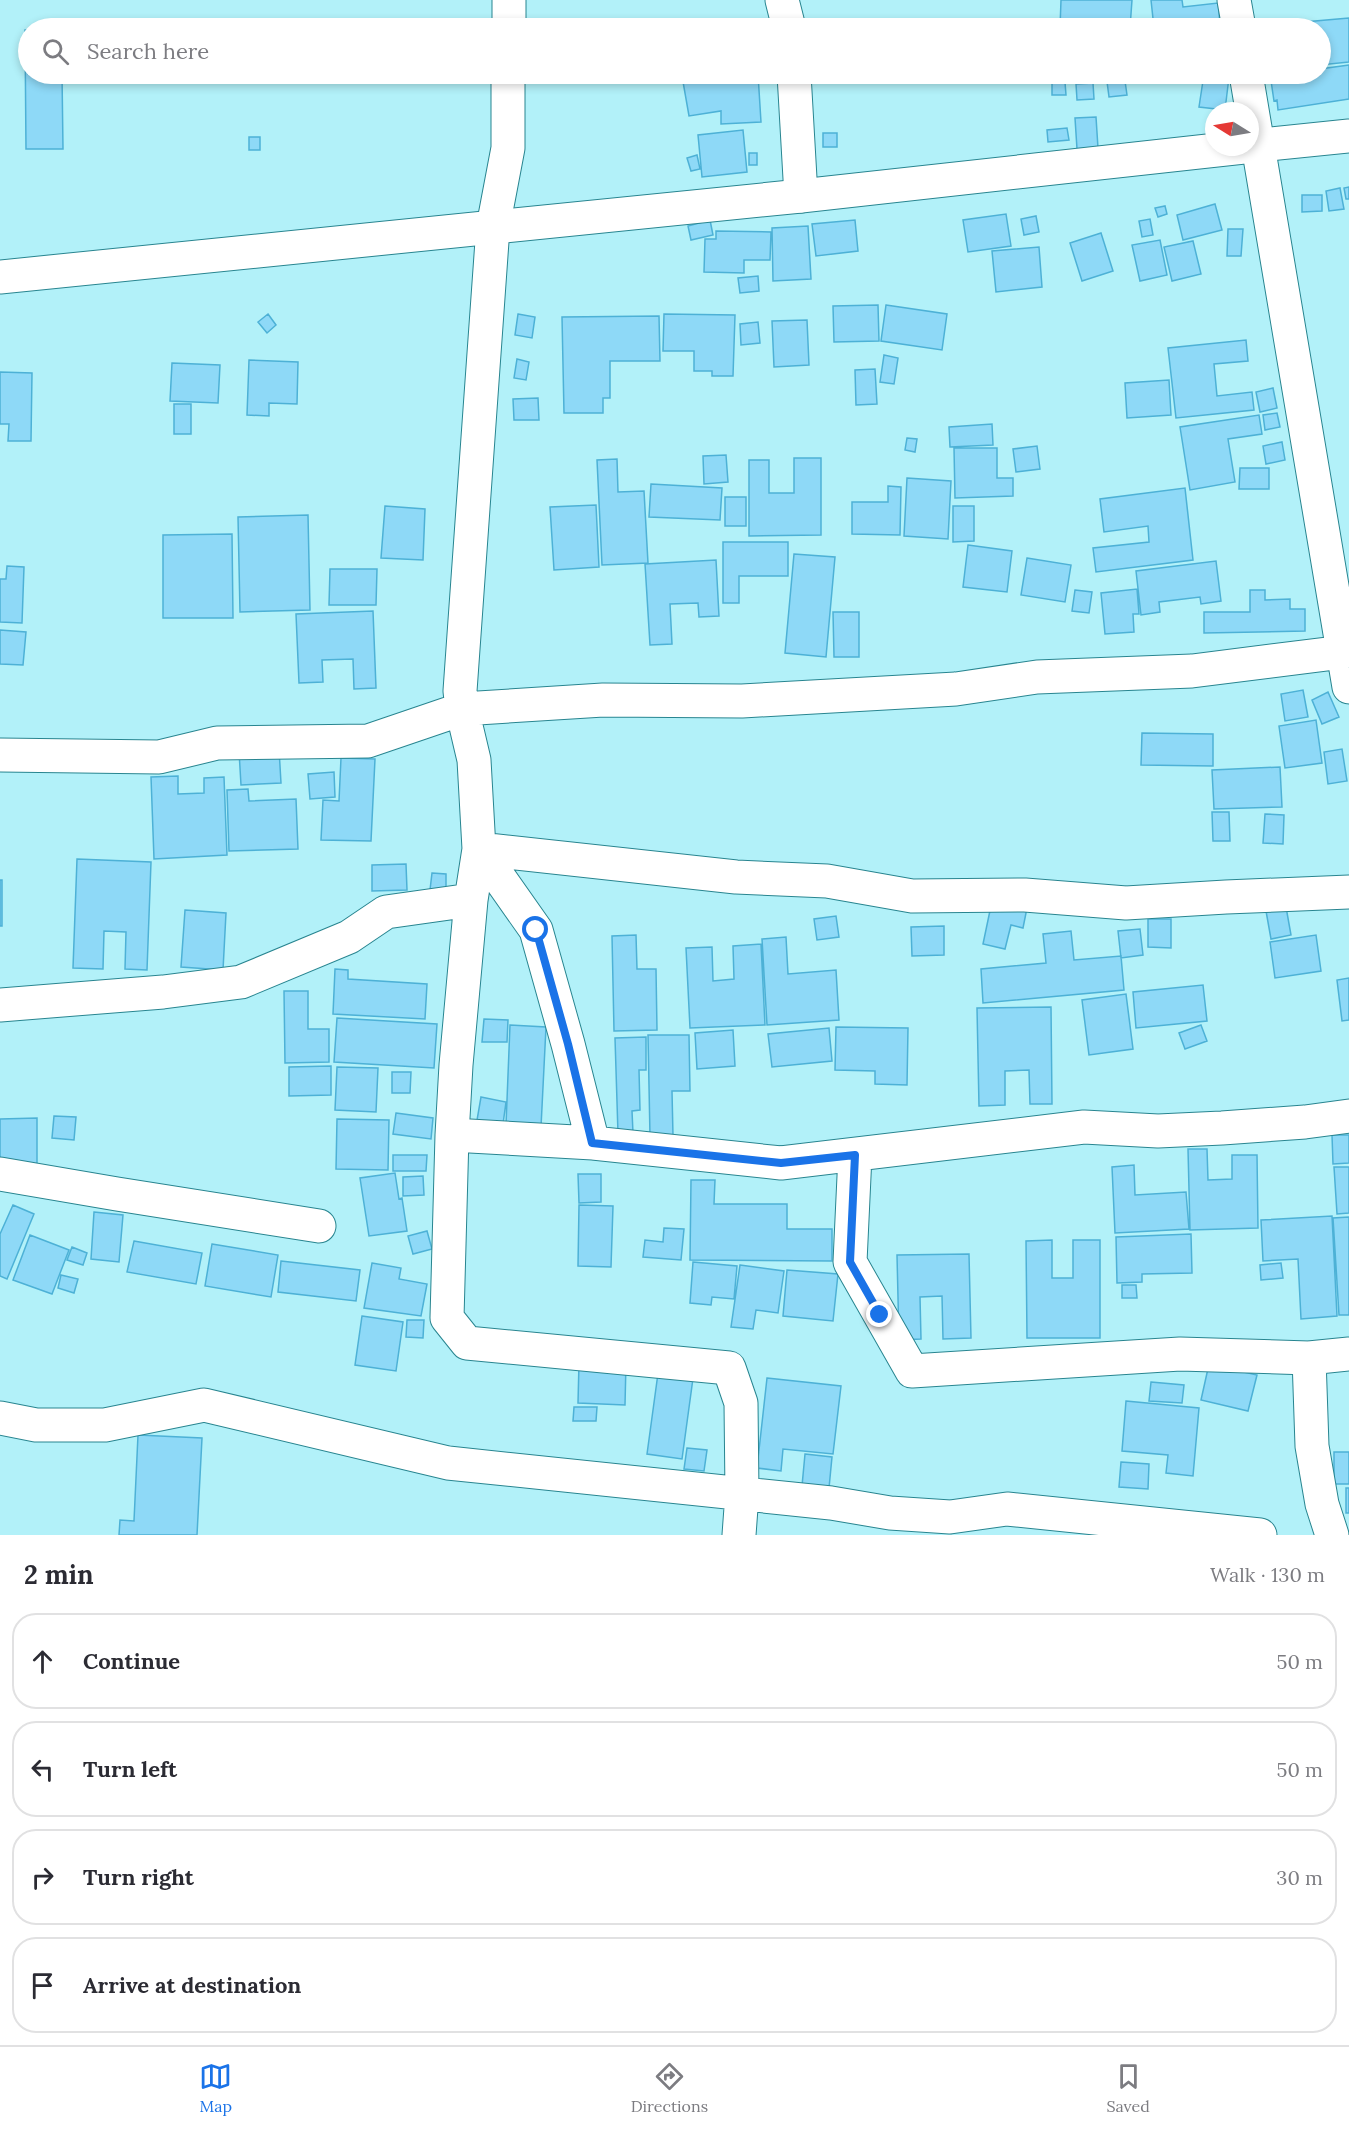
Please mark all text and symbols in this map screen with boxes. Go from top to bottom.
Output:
search box [18,18,1331,84]
icon: search [39,35,72,68]
text: Search here [87,37,209,65]
north arrow [1205,102,1259,156]
route start [522,916,548,942]
route end [866,1301,892,1327]
text: 2 min [24,1558,94,1591]
text: Walk · 130 m [1210,1562,1325,1587]
icon: ahead [26,1645,59,1678]
text: Continue [83,1647,180,1675]
text: 50 m [1277,1649,1323,1674]
icon: left [26,1753,59,1786]
text: Turn left [83,1755,177,1783]
text: 50 m [1277,1757,1323,1782]
icon: right [26,1861,59,1894]
text: Turn right [83,1863,194,1891]
text: 30 m [1276,1865,1323,1890]
icon: arrive [26,1969,59,2002]
text: Arrive at destination [83,1971,301,1999]
tab: Map [199,2060,232,2116]
tab: Directions [631,2060,708,2116]
tab: Saved [1106,2060,1150,2116]

